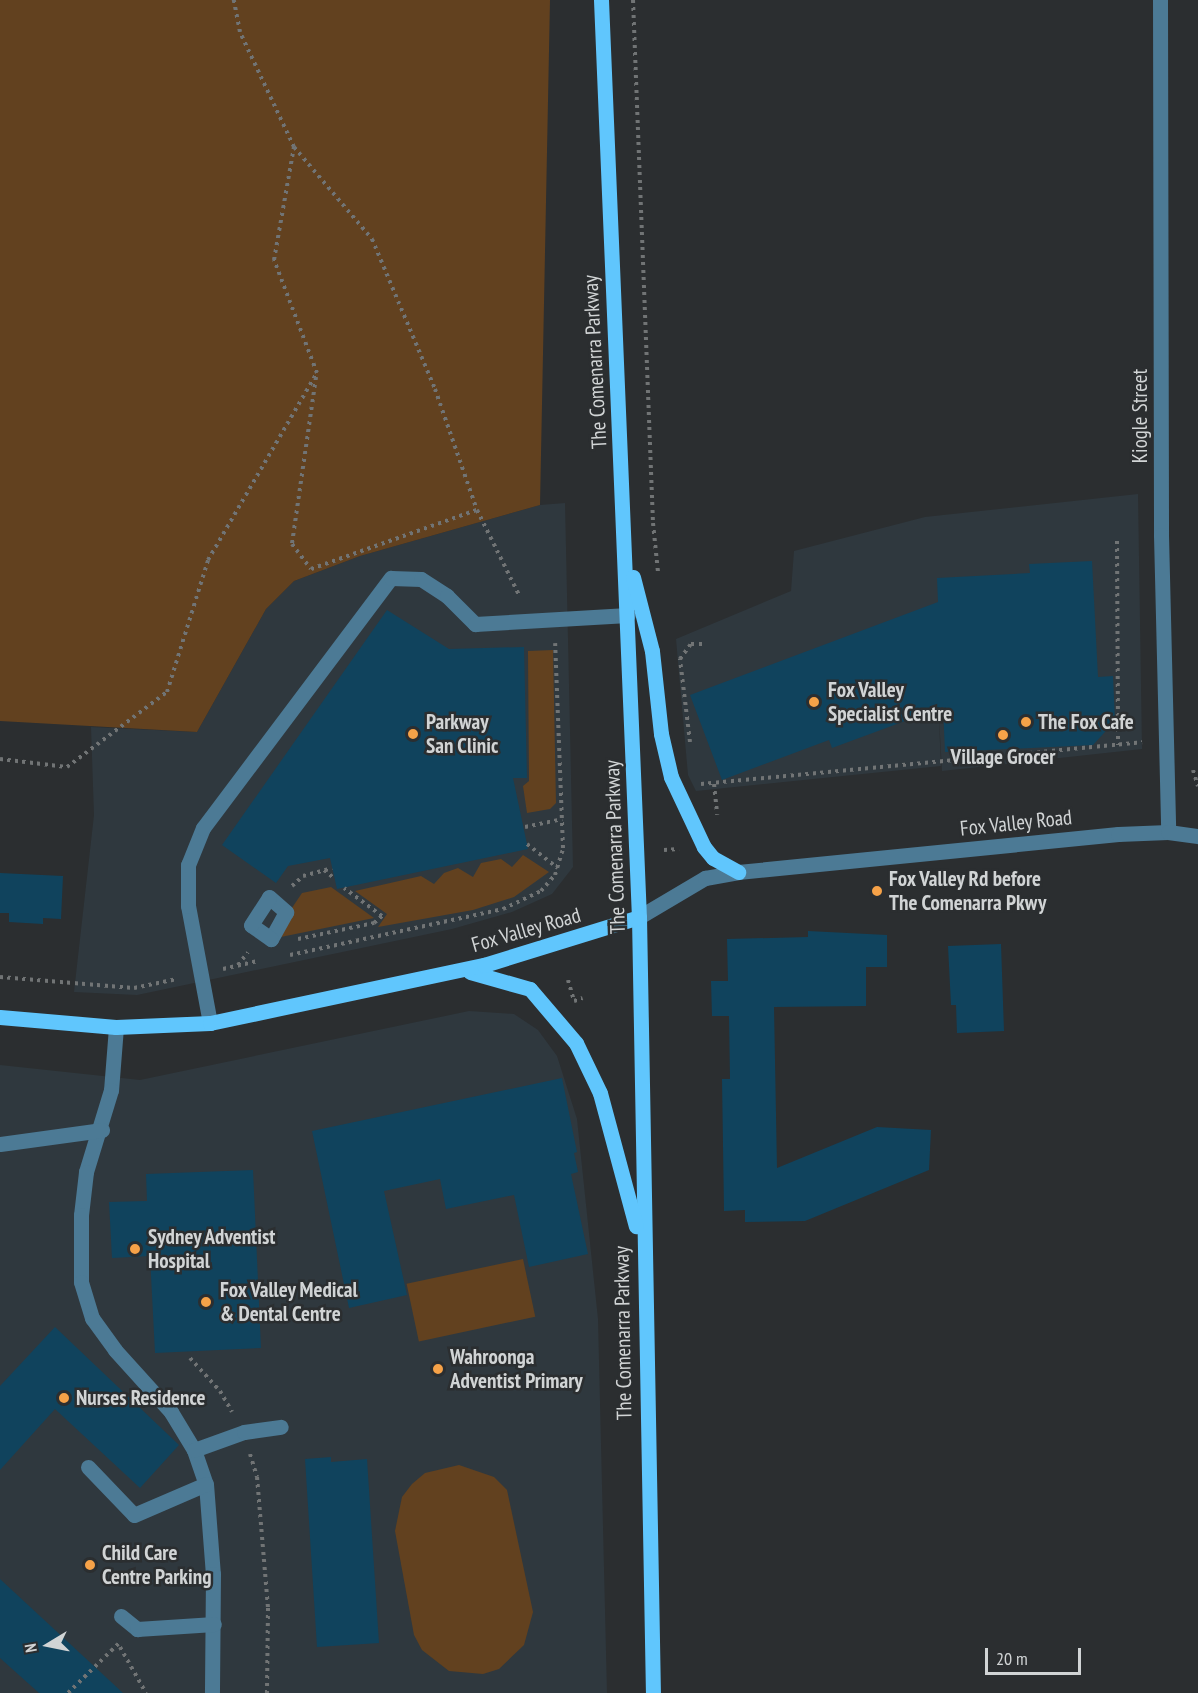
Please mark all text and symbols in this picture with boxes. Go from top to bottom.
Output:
street label: The Comenarra Parkway [578,274,612,450]
street label: Kiogle Street [1127,369,1153,463]
place label: Fox Valley Specialist Centre [828,677,953,727]
marker: Fox Valley Specialist Centre [805,693,823,711]
place label: Parkway San Clinic [426,709,499,759]
place label: The Fox Cafe [1038,709,1135,735]
marker: The Fox Cafe [1019,715,1033,729]
marker: Parkway San Clinic [404,725,422,743]
marker: Village Grocer [996,728,1010,742]
place label: Village Grocer [950,744,1056,770]
street label: The Comenarra Parkway [599,760,631,934]
street label: Fox Valley Road [958,805,1074,841]
place label: Fox Valley Rd before The Comenarra Pkwy [889,866,1047,916]
marker: Fox Valley Rd before The Comenarra Pkwy [870,884,884,898]
street label: Fox Valley Road [468,902,584,958]
place label: Sydney Adventist Hospital [148,1224,277,1274]
marker: Sydney Adventist Hospital [126,1240,144,1258]
street label: The Comenarra Parkway [609,1246,637,1420]
place label: Fox Valley Medical & Dental Centre [220,1277,359,1327]
marker: Fox Valley Medical & Dental Centre [197,1293,215,1311]
place label: Wahroonga Adventist Primary [450,1344,583,1394]
marker: Wahroonga Adventist Primary [431,1362,445,1376]
place label: Nurses Residence [76,1385,205,1411]
marker: Nurses Residence [57,1391,71,1405]
place label: Child Care Centre Parking [102,1540,211,1590]
marker: Child Care Centre Parking [83,1558,97,1572]
north arrow [18,1615,78,1675]
scale bar [988,1636,1084,1674]
text: N [20,1642,41,1654]
text: 20 m [996,1647,1028,1670]

